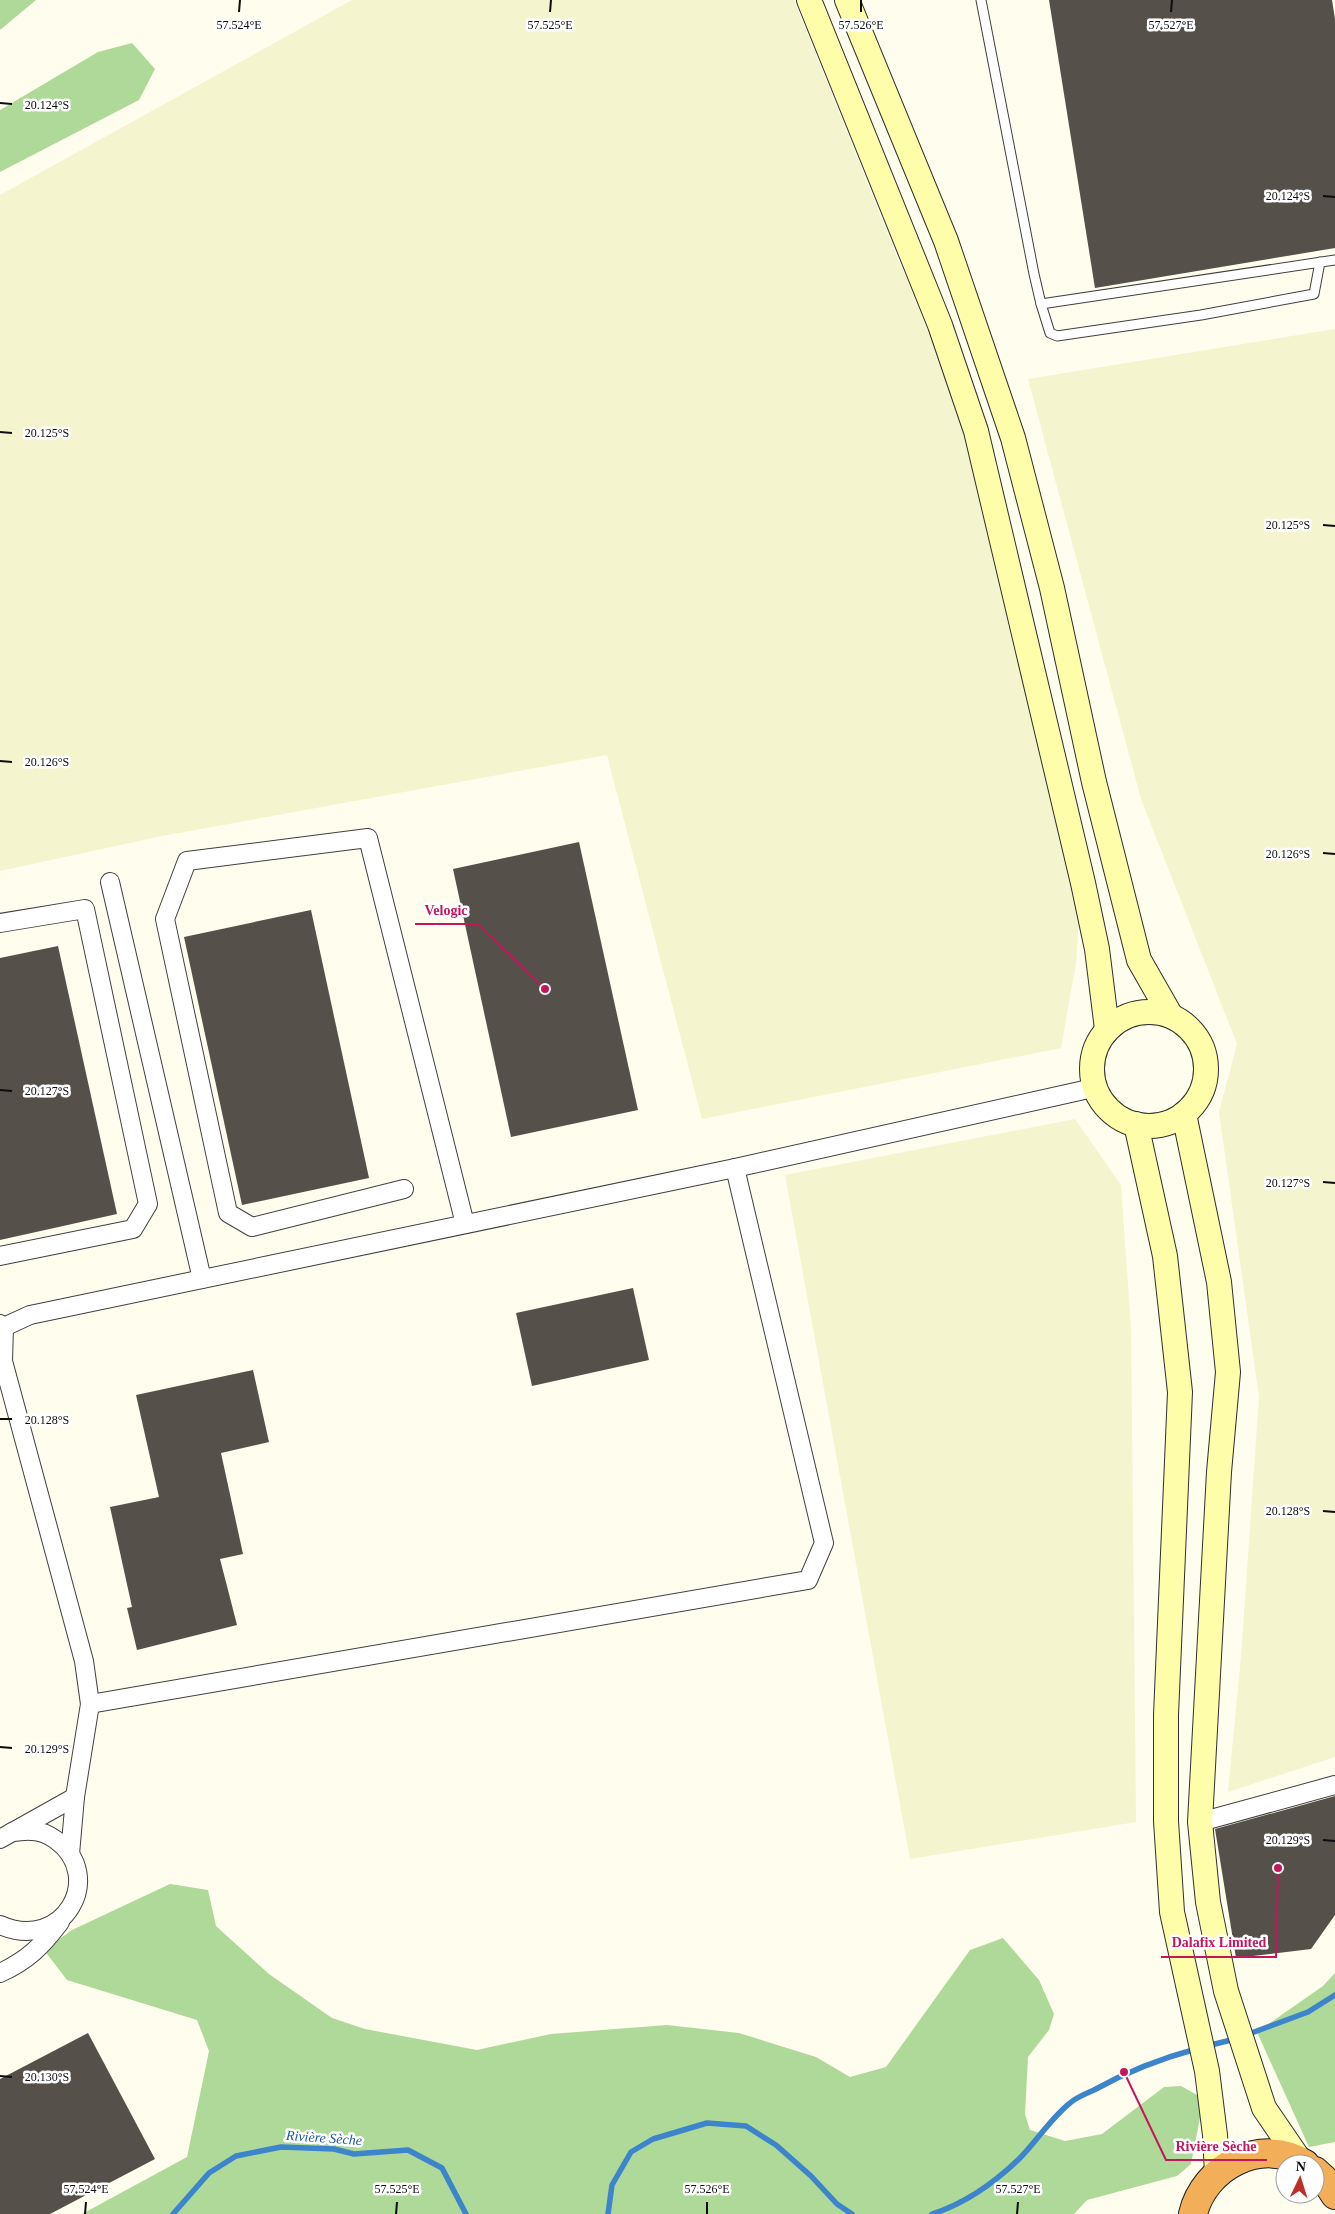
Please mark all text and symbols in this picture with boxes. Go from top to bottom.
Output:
text: 57.524°E [216,18,262,32]
text: 57.525°E [527,18,573,32]
text: 57.526°E [838,18,884,32]
text: 57.527°E [1148,18,1194,32]
text: 20.124°S [25,98,69,112]
text: 20.124°S [1266,189,1310,203]
text: 20.125°S [25,426,69,440]
text: 20.125°S [1266,518,1310,532]
text: 20.126°S [25,755,69,769]
text: 20.126°S [1266,847,1310,861]
callout: Velogic [415,895,478,924]
text: Velogic [424,903,468,918]
text: 20.127°S [25,1084,69,1098]
text: 20.127°S [1266,1176,1310,1190]
text: 20.128°S [25,1413,69,1427]
text: 20.128°S [1266,1504,1310,1518]
text: 20.129°S [25,1742,69,1756]
text: 20.129°S [1266,1833,1310,1847]
callout: Dalafix Limited [1161,1928,1276,1957]
text: Dalafix Limited [1172,1935,1266,1950]
text: 20.130°S [25,2070,69,2084]
water label: Rivière Sèche [285,2128,362,2148]
callout: Rivière Sèche [1166,2131,1267,2160]
text: Rivière Sèche [1176,2139,1257,2154]
north arrow [1275,2154,1325,2204]
text: N [1295,2159,1306,2174]
text: 57.524°E [63,2182,109,2196]
text: 57.525°E [374,2182,420,2196]
text: 57.526°E [684,2182,730,2196]
text: 57.527°E [995,2182,1041,2196]

